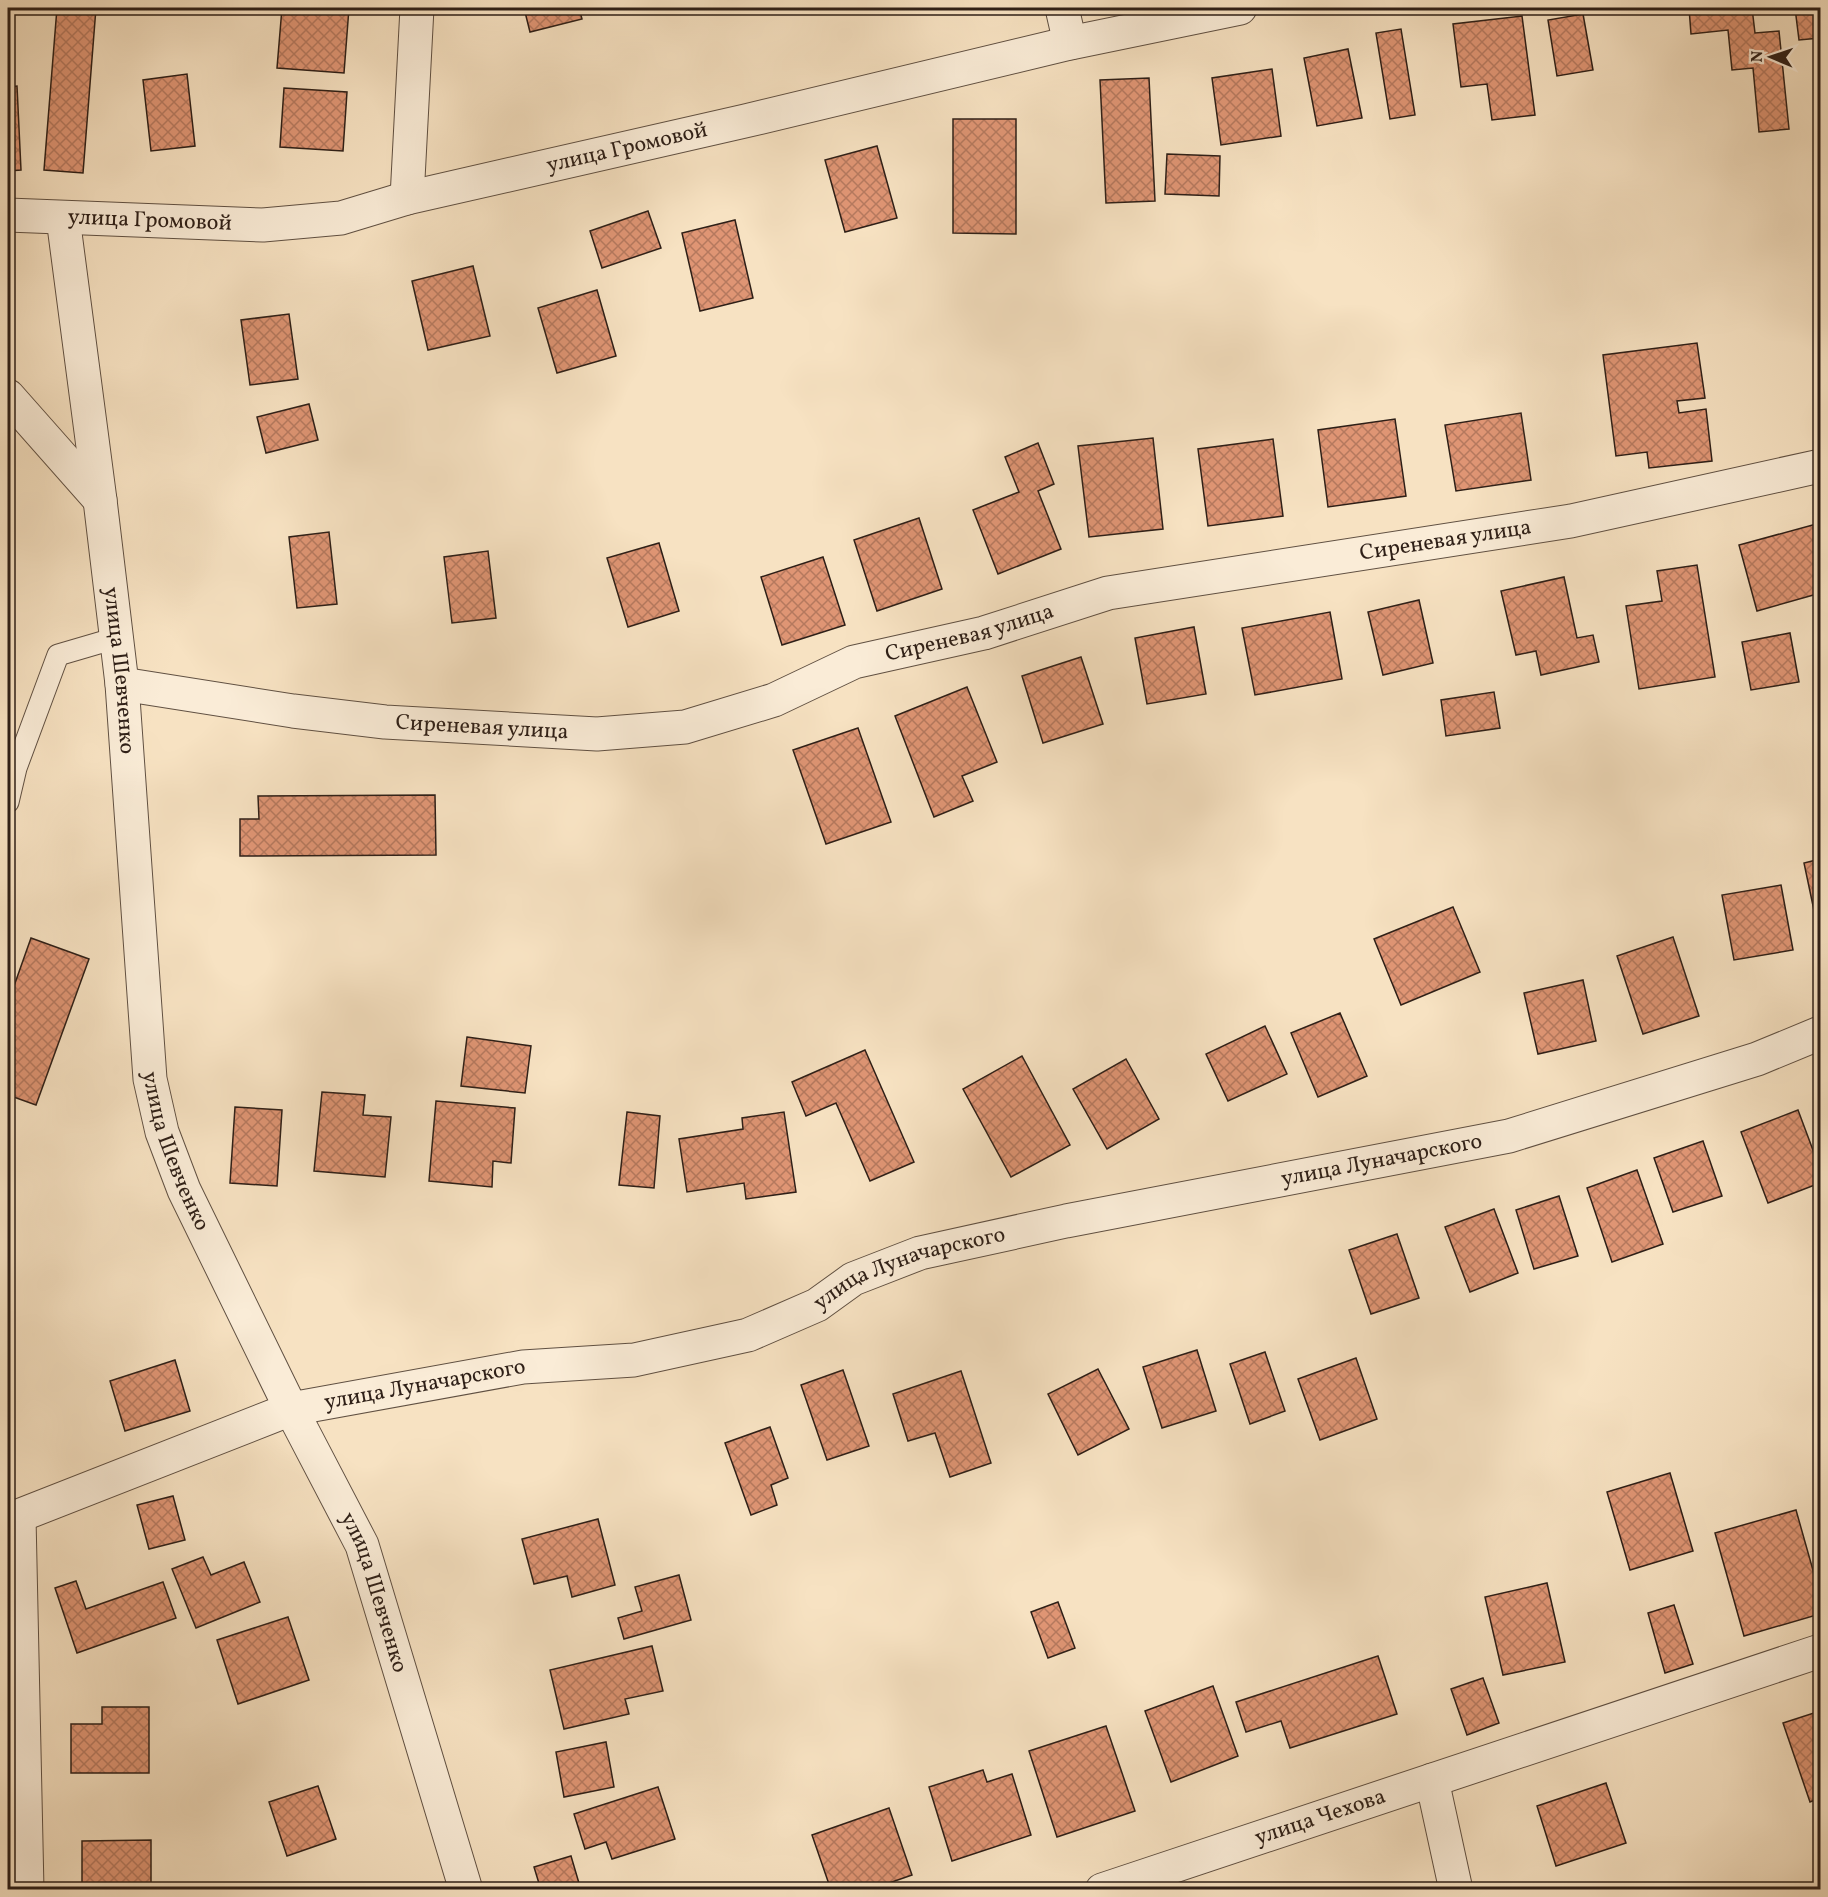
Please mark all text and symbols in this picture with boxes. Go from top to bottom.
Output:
north arrow [1741,27,1801,87]
text: N [1747,50,1769,63]
street label: улица Громовой [543,115,710,181]
street label: улица Громовой [67,202,233,239]
street label: Сиреневая улица [1357,512,1534,569]
street label: улица Шевченко [95,585,142,755]
street label: Сиреневая улица [882,596,1058,670]
street label: Сиреневая улица [395,707,569,748]
street label: улица Шевченко [134,1070,217,1236]
street label: улица Луначарского [1278,1126,1485,1195]
street label: улица Луначарского [807,1219,1008,1318]
street label: улица Луначарского [322,1351,528,1418]
street label: улица Шевченко [332,1507,415,1676]
street label: улица Чехова [1251,1781,1390,1854]

